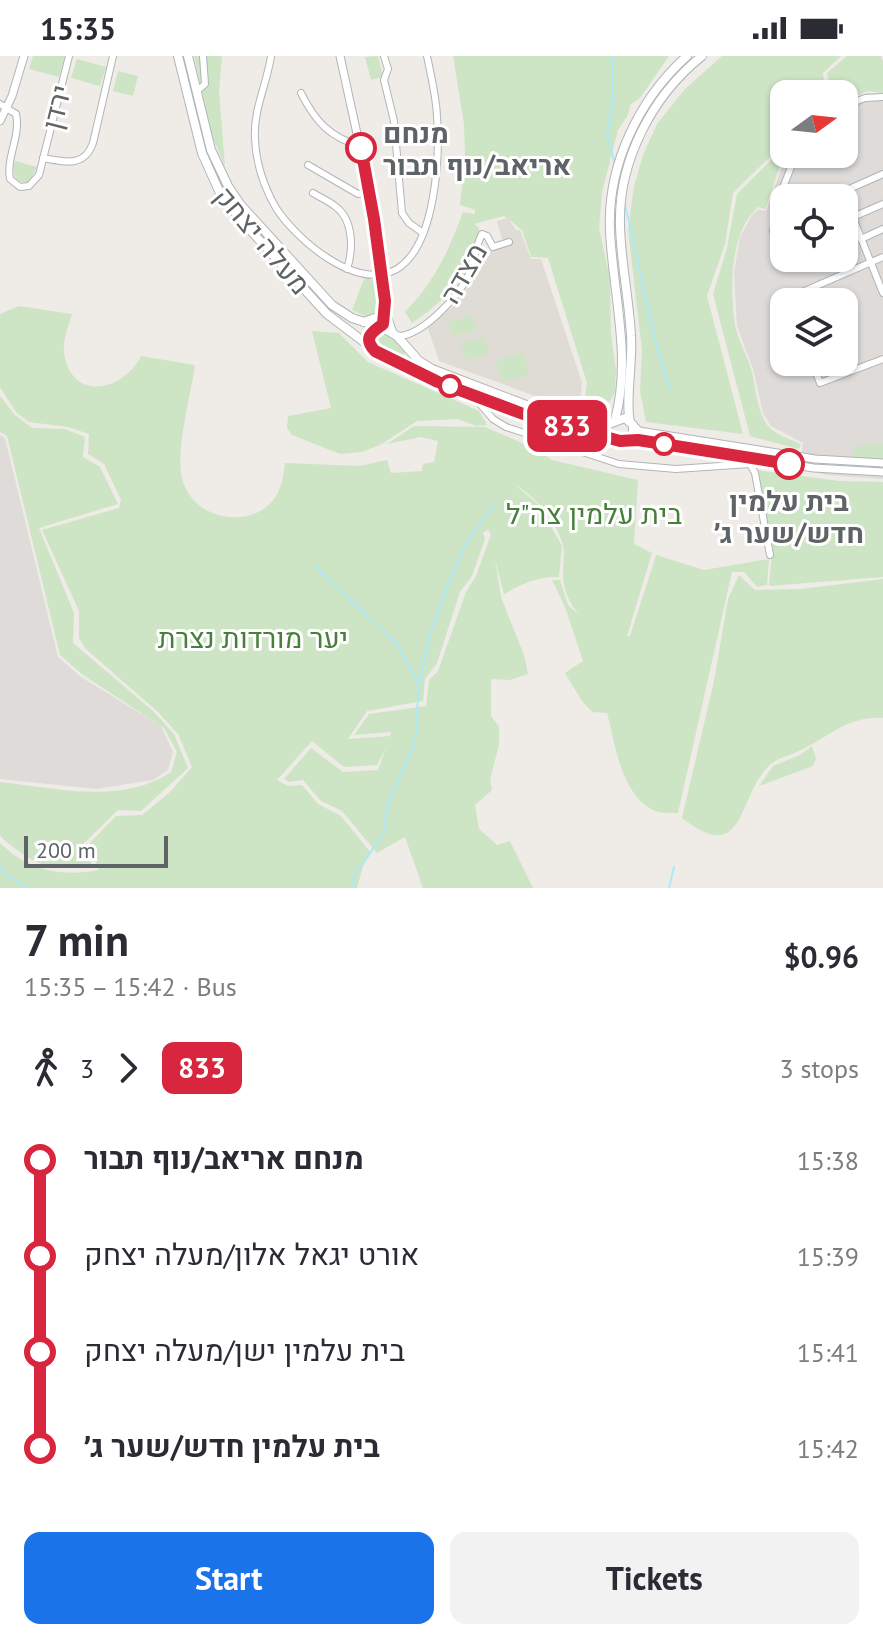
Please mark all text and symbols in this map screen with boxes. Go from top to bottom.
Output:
text: 15:35 [40,9,116,48]
north arrow [770,80,858,168]
map controls [770,80,858,376]
street label: ירדן [33,81,79,133]
place label: מנחם אריאב/נוף תבור [383,114,571,183]
marker: מנחם אריאב/נוף תבור [346,133,376,163]
street label: מעלה יצחק [207,178,319,302]
button: locate [770,184,858,272]
street label: מצדה [431,236,495,310]
button: layers [770,288,858,376]
unlabelled marker [439,375,461,397]
line badge: 833 [521,400,613,452]
text: 833 [543,407,591,444]
unlabelled marker [653,433,675,455]
marker: בית עלמין חדש/שער ג׳ [774,449,804,479]
place label: בית עלמין חדש/שער ג׳ [714,482,864,551]
park label: בית עלמין צה"ל [506,495,682,532]
park label: יער מורדות נצרת [158,619,348,656]
scale bar [24,832,168,868]
text: 200 m [36,836,96,864]
text: 7 min [24,911,129,968]
text: $0.96 [784,937,859,976]
text: 15:35 – 15:42 · Bus [24,970,237,1003]
icon: walk [24,1046,68,1090]
icon: forward [106,1046,150,1090]
text: 833 [178,1049,226,1086]
text: 3 [80,1052,94,1085]
text: 3 stops [779,1052,859,1085]
text: מנחם אריאב/נוף תבור [84,1138,364,1177]
text: 15:38 [797,1144,859,1177]
text: אורט יגאל אלון/מעלה יצחק [84,1234,419,1273]
text: 15:39 [797,1240,859,1273]
text: בית עלמין ישן/מעלה יצחק [84,1330,405,1369]
text: 15:41 [797,1336,859,1369]
text: בית עלמין חדש/שער ג׳ [84,1426,380,1465]
text: 15:42 [797,1432,859,1465]
button: Start [24,1532,434,1624]
button: Tickets [450,1532,859,1624]

